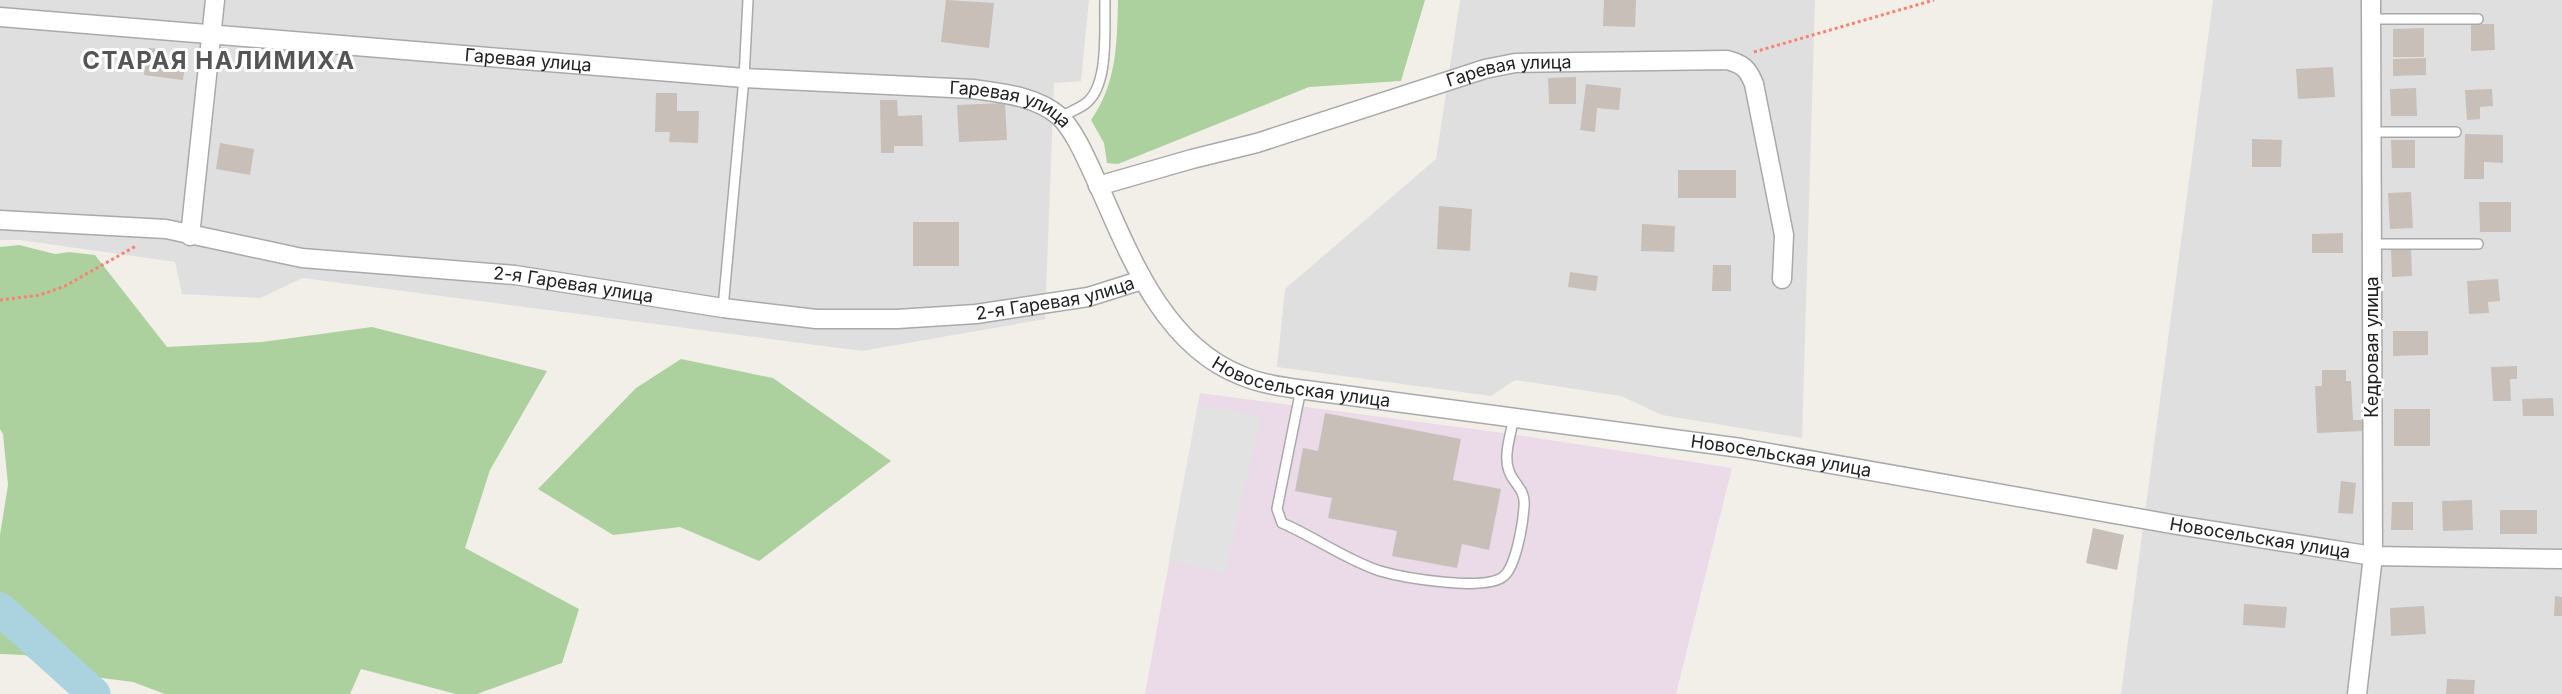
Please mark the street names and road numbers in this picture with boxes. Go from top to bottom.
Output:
street label: Гаревая улица [464,44,593,75]
street label: Гаревая улица [1443,51,1572,91]
street label: Гаревая улица [949,77,1076,132]
street label: 2-я Гаревая улица [493,262,655,307]
street label: 2-я Гаревая улица [974,272,1137,324]
street label: Кедровая улица [2361,276,2382,418]
street label: Новосельская улица [1208,352,1392,411]
street label: Новосельская улица [1690,430,1873,481]
street label: Новосельская улица [2168,513,2352,562]

